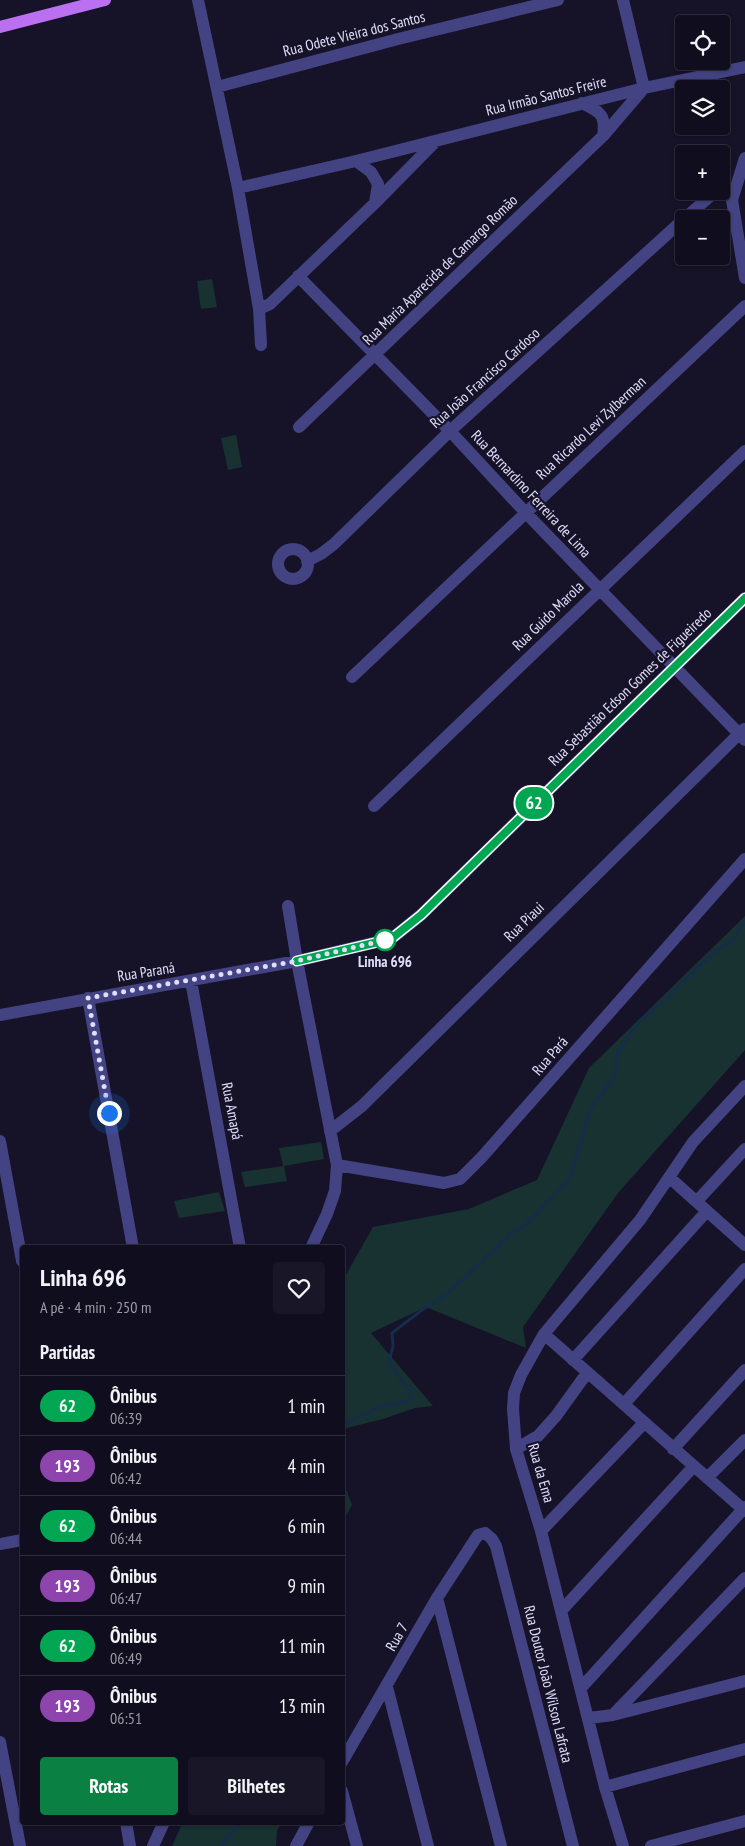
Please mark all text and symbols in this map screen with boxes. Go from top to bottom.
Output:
street label: Rua Odete Vieira dos Santos [281,7,427,60]
map controls [675,15,730,265]
button: locate [675,15,730,70]
street label: Rua Irmão Santos Freire [484,71,608,120]
button: layers [675,80,730,135]
button: + [675,145,730,200]
street label: Rua Maria Aparecida de Camargo Romão [358,190,521,349]
button: − [675,210,730,265]
street label: Rua João Francisco Cardoso [426,323,544,432]
street label: Rua Ricardo Levi Zylberman [532,372,649,483]
street label: Rua Bernardino Ferreira de Lima [467,426,595,561]
street label: Rua Guido Marola [508,577,587,654]
street label: Rua Sebastião Edson Gomes de Figueiredo [544,604,715,770]
line badge: 62 [512,787,556,819]
text: 62 [525,791,543,814]
street label: Rua Piaui [500,898,548,945]
marker: Linha 696 [374,929,396,951]
place label: Linha 696 [358,952,412,971]
street label: Rua Paraná [116,958,176,985]
street label: Rua Pará [528,1032,572,1079]
street label: Rua Amapá [218,1081,247,1141]
your location [97,1101,122,1126]
text: Linha 696 [40,1262,126,1293]
button: heart [273,1262,325,1314]
text: A pé · 4 min · 250 m [40,1297,151,1317]
text: Partidas [40,1340,95,1364]
text: Ônibus [110,1384,157,1408]
text: 62 [59,1394,76,1417]
text: 1 min [288,1394,325,1418]
text: 06:39 [110,1408,142,1428]
street label: Rua da Ema [524,1441,559,1505]
text: Ônibus [110,1444,157,1468]
text: 193 [55,1454,80,1477]
text: 4 min [288,1454,325,1478]
text: 06:42 [110,1468,142,1488]
text: Ônibus [110,1504,157,1528]
text: 62 [59,1514,76,1537]
text: 6 min [288,1514,325,1538]
text: 06:44 [110,1528,142,1548]
text: Ônibus [110,1564,157,1588]
text: 193 [55,1574,80,1597]
text: 9 min [288,1574,325,1598]
text: 06:47 [110,1588,142,1608]
street label: Rua Doutor João Wilson Lafrata [520,1603,577,1764]
street label: Rua 7 [381,1619,412,1654]
text: Ônibus [110,1624,157,1648]
text: 62 [59,1634,76,1657]
text: 11 min [279,1634,325,1658]
text: 06:49 [110,1648,142,1668]
text: Ônibus [110,1684,157,1708]
text: 193 [55,1694,80,1717]
text: 13 min [279,1694,325,1718]
text: 06:51 [110,1708,142,1728]
button: Rotas [40,1757,178,1815]
button: Bilhetes [188,1757,325,1815]

